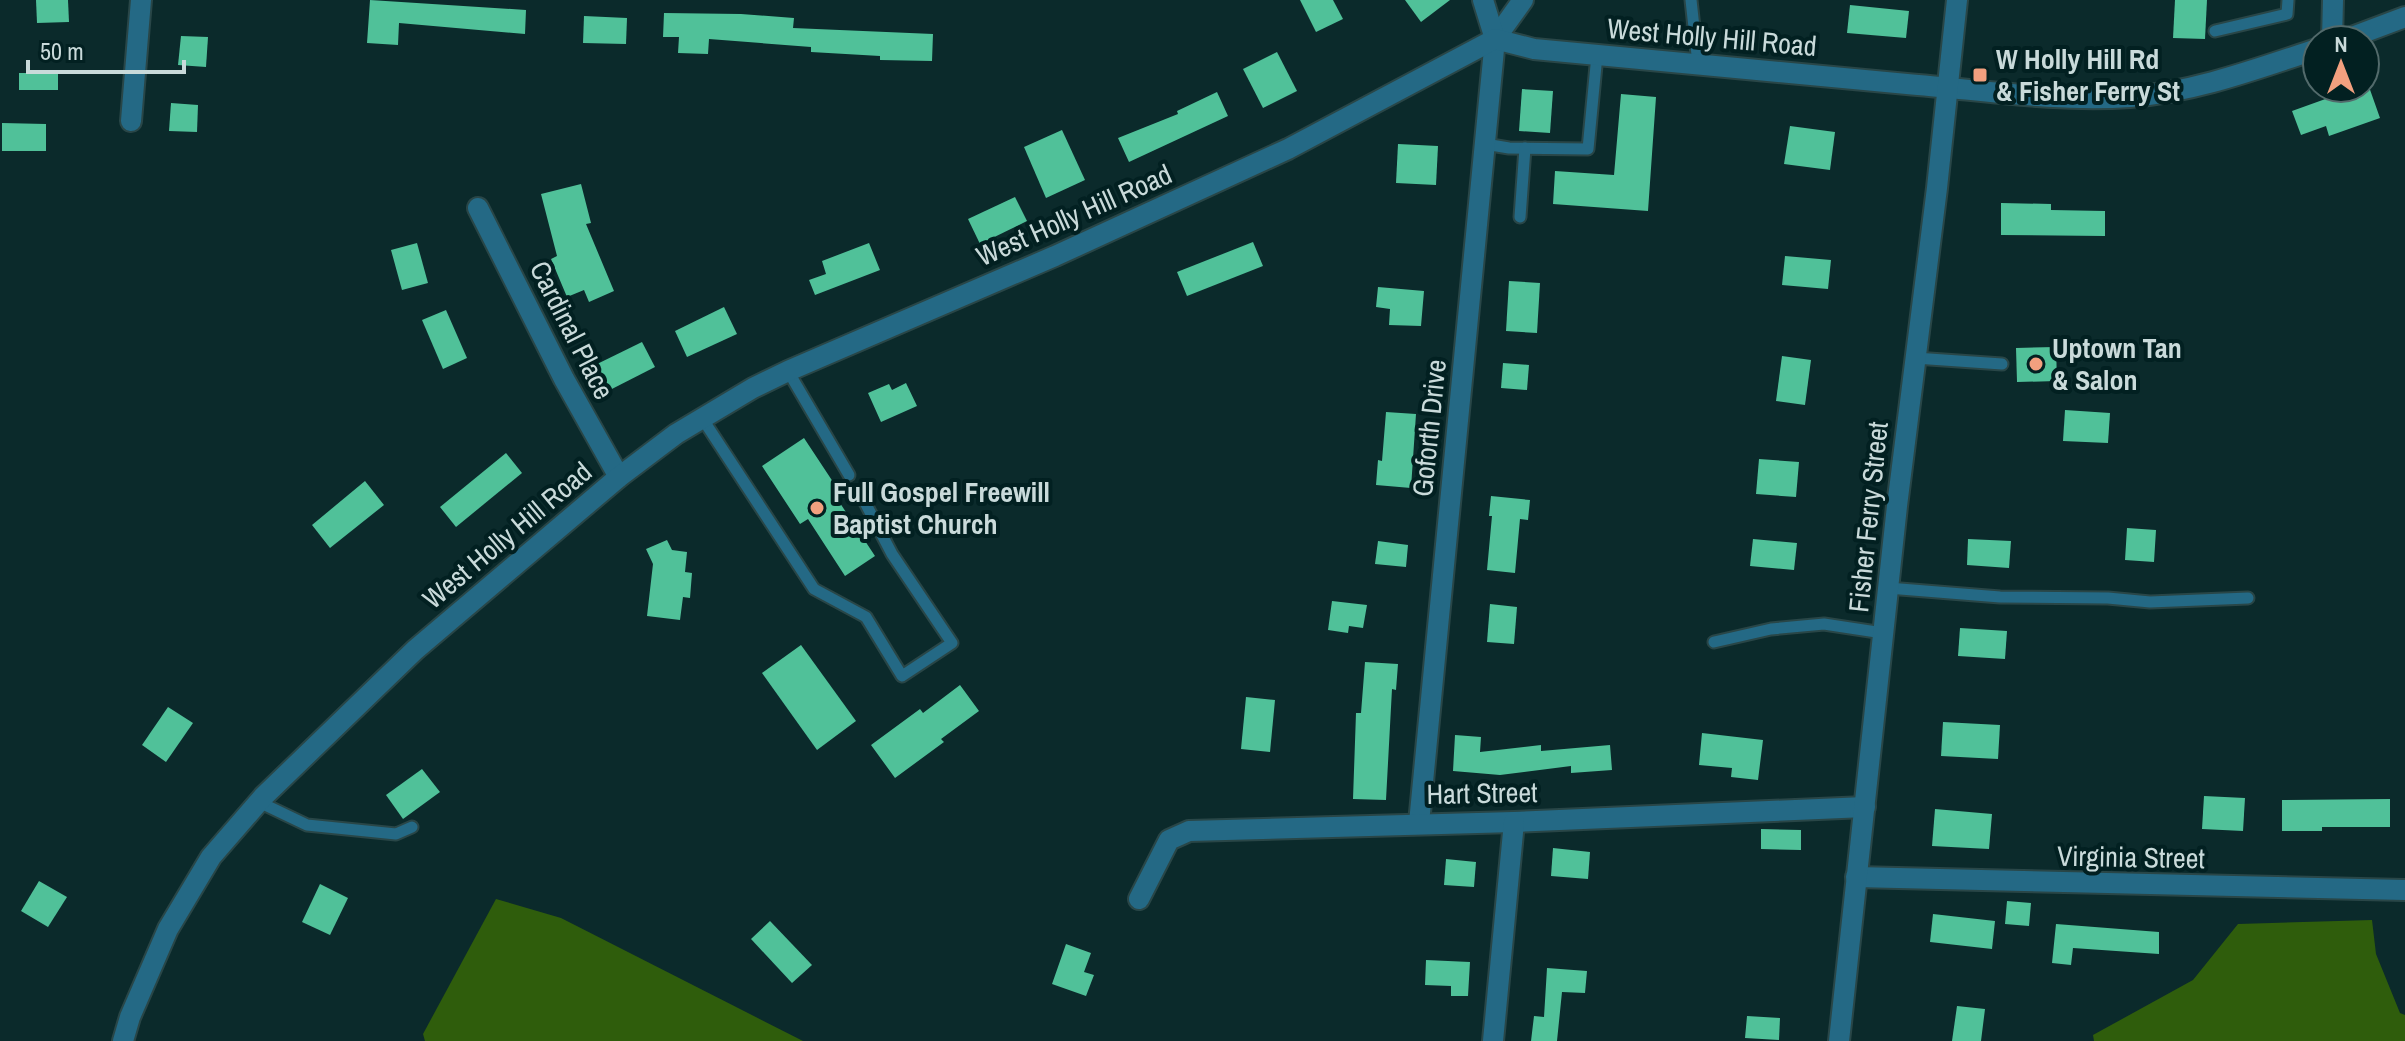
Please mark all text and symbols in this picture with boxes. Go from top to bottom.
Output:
street label: West Holly Hill Road [1606,9,1818,65]
scale bar [28,24,184,74]
north arrow [2301,24,2381,104]
text: N [2334,29,2348,59]
text: 50 m [40,35,84,67]
place label: W Holly Hill Rd & Fisher Ferry St [1996,40,2180,110]
marker: W Holly Hill Rd & Fisher Ferry St [1971,66,1989,84]
street label: West Holly Hill Road [970,155,1178,275]
street label: Cardinal Place [521,254,623,406]
place label: Uptown Tan & Salon [2052,329,2182,399]
marker: Uptown Tan & Salon [2027,355,2045,373]
street label: Goforth Drive [1403,357,1455,499]
street label: Fisher Ferry Street [1839,420,1897,614]
street label: West Holly Hill Road [414,453,600,617]
place label: Full Gospel Freewill Baptist Church [833,473,1050,543]
marker: Full Gospel Freewill Baptist Church [808,499,826,517]
street label: Hart Street [1426,773,1538,813]
street label: Virginia Street [2057,837,2205,877]

